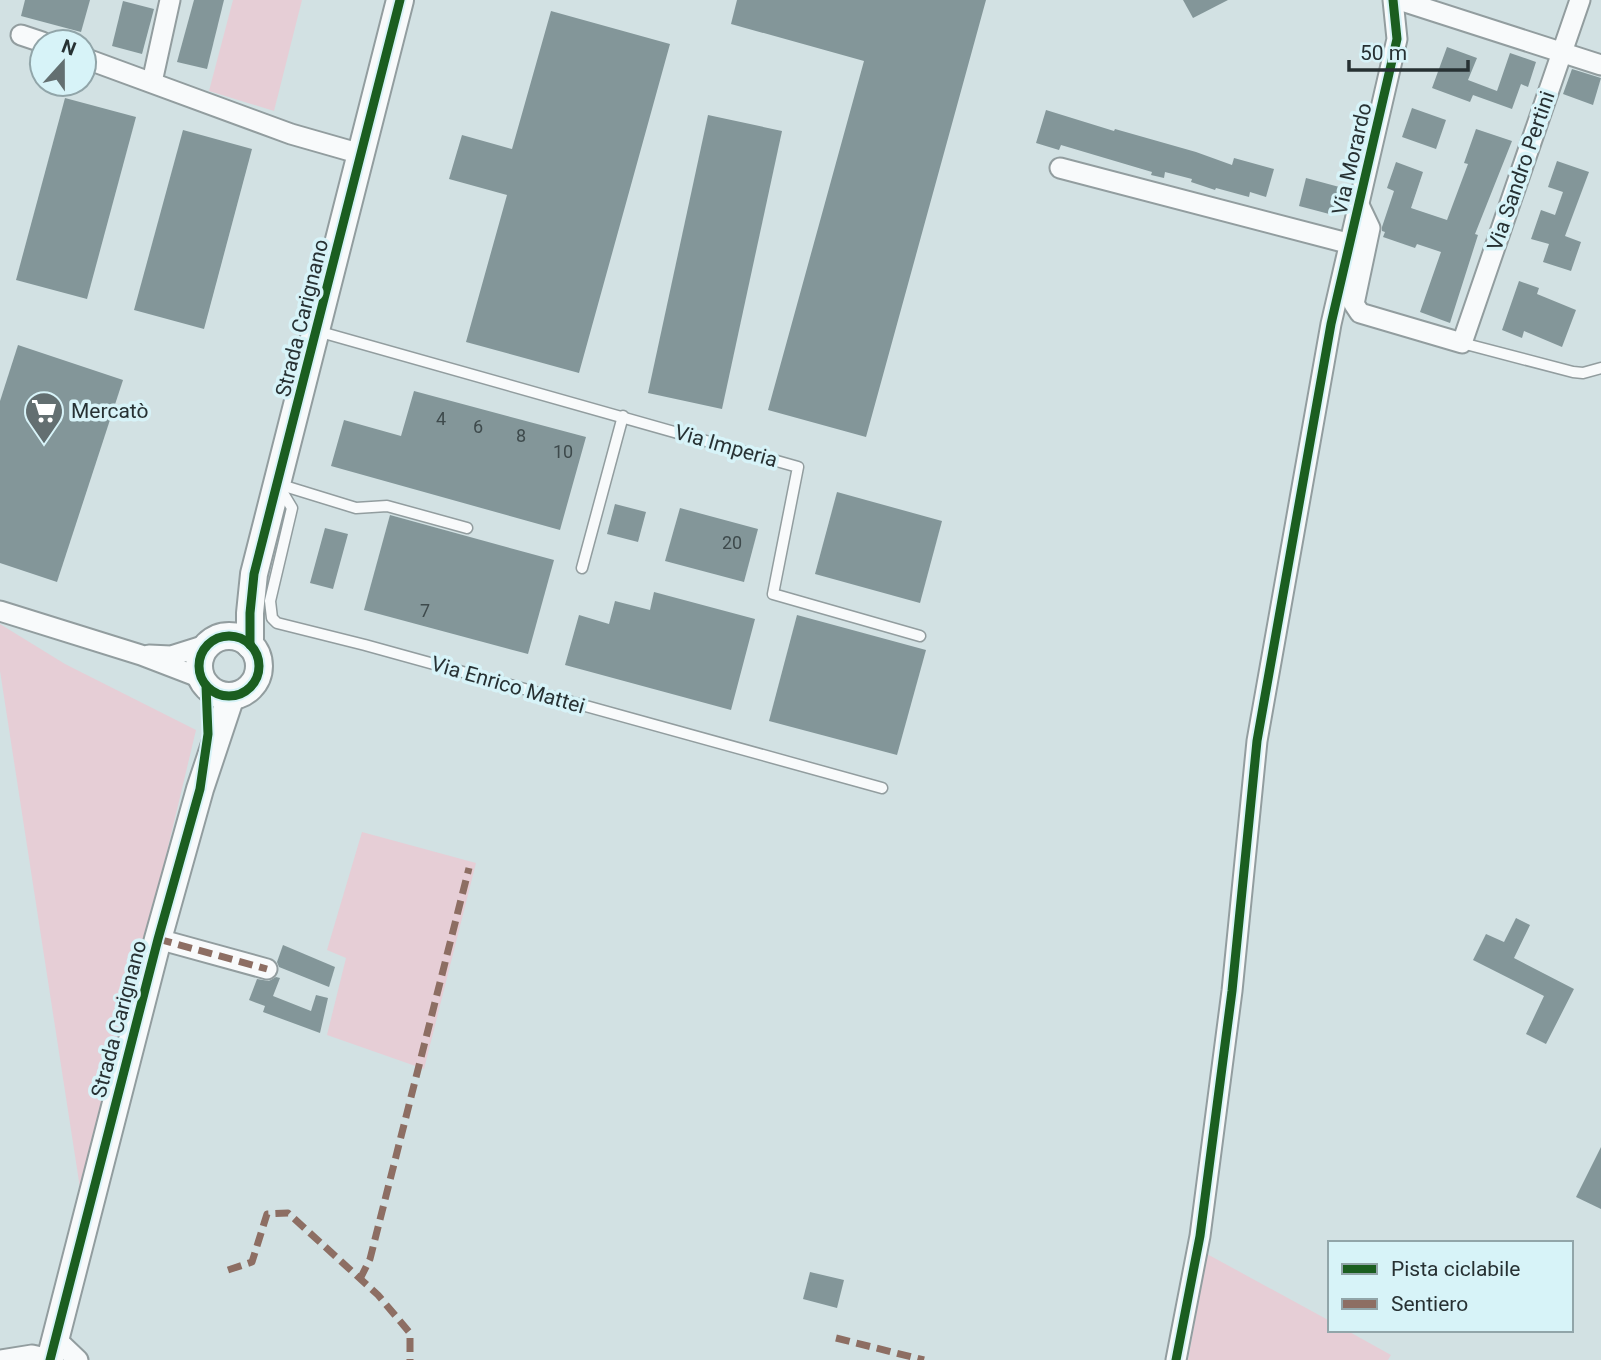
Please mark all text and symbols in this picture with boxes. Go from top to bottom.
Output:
north arrow [28,28,98,98]
scale bar [1349,28,1468,72]
text: N [59,34,79,61]
text: 50 m [1360,41,1407,65]
street label: Via Sandro Pertini [1482,88,1560,254]
street label: Via Morardo [1327,101,1377,217]
street label: Strada Carignano [271,237,333,399]
supermarket icon: Mercatò [23,390,65,445]
place label: Mercatò [71,399,148,423]
house number: 4 [436,408,446,429]
house number: 6 [473,416,483,437]
street label: Via Imperia [672,420,780,472]
house number: 8 [516,425,526,446]
house number: 10 [553,441,573,462]
house number: 20 [722,532,742,553]
house number: 7 [420,600,430,621]
street label: Via Enrico Mattei [428,652,588,718]
street label: Strada Carignano [86,938,152,1100]
legend [1328,1241,1573,1332]
text: Pista ciclabile [1391,1257,1520,1281]
text: Sentiero [1391,1292,1468,1316]

